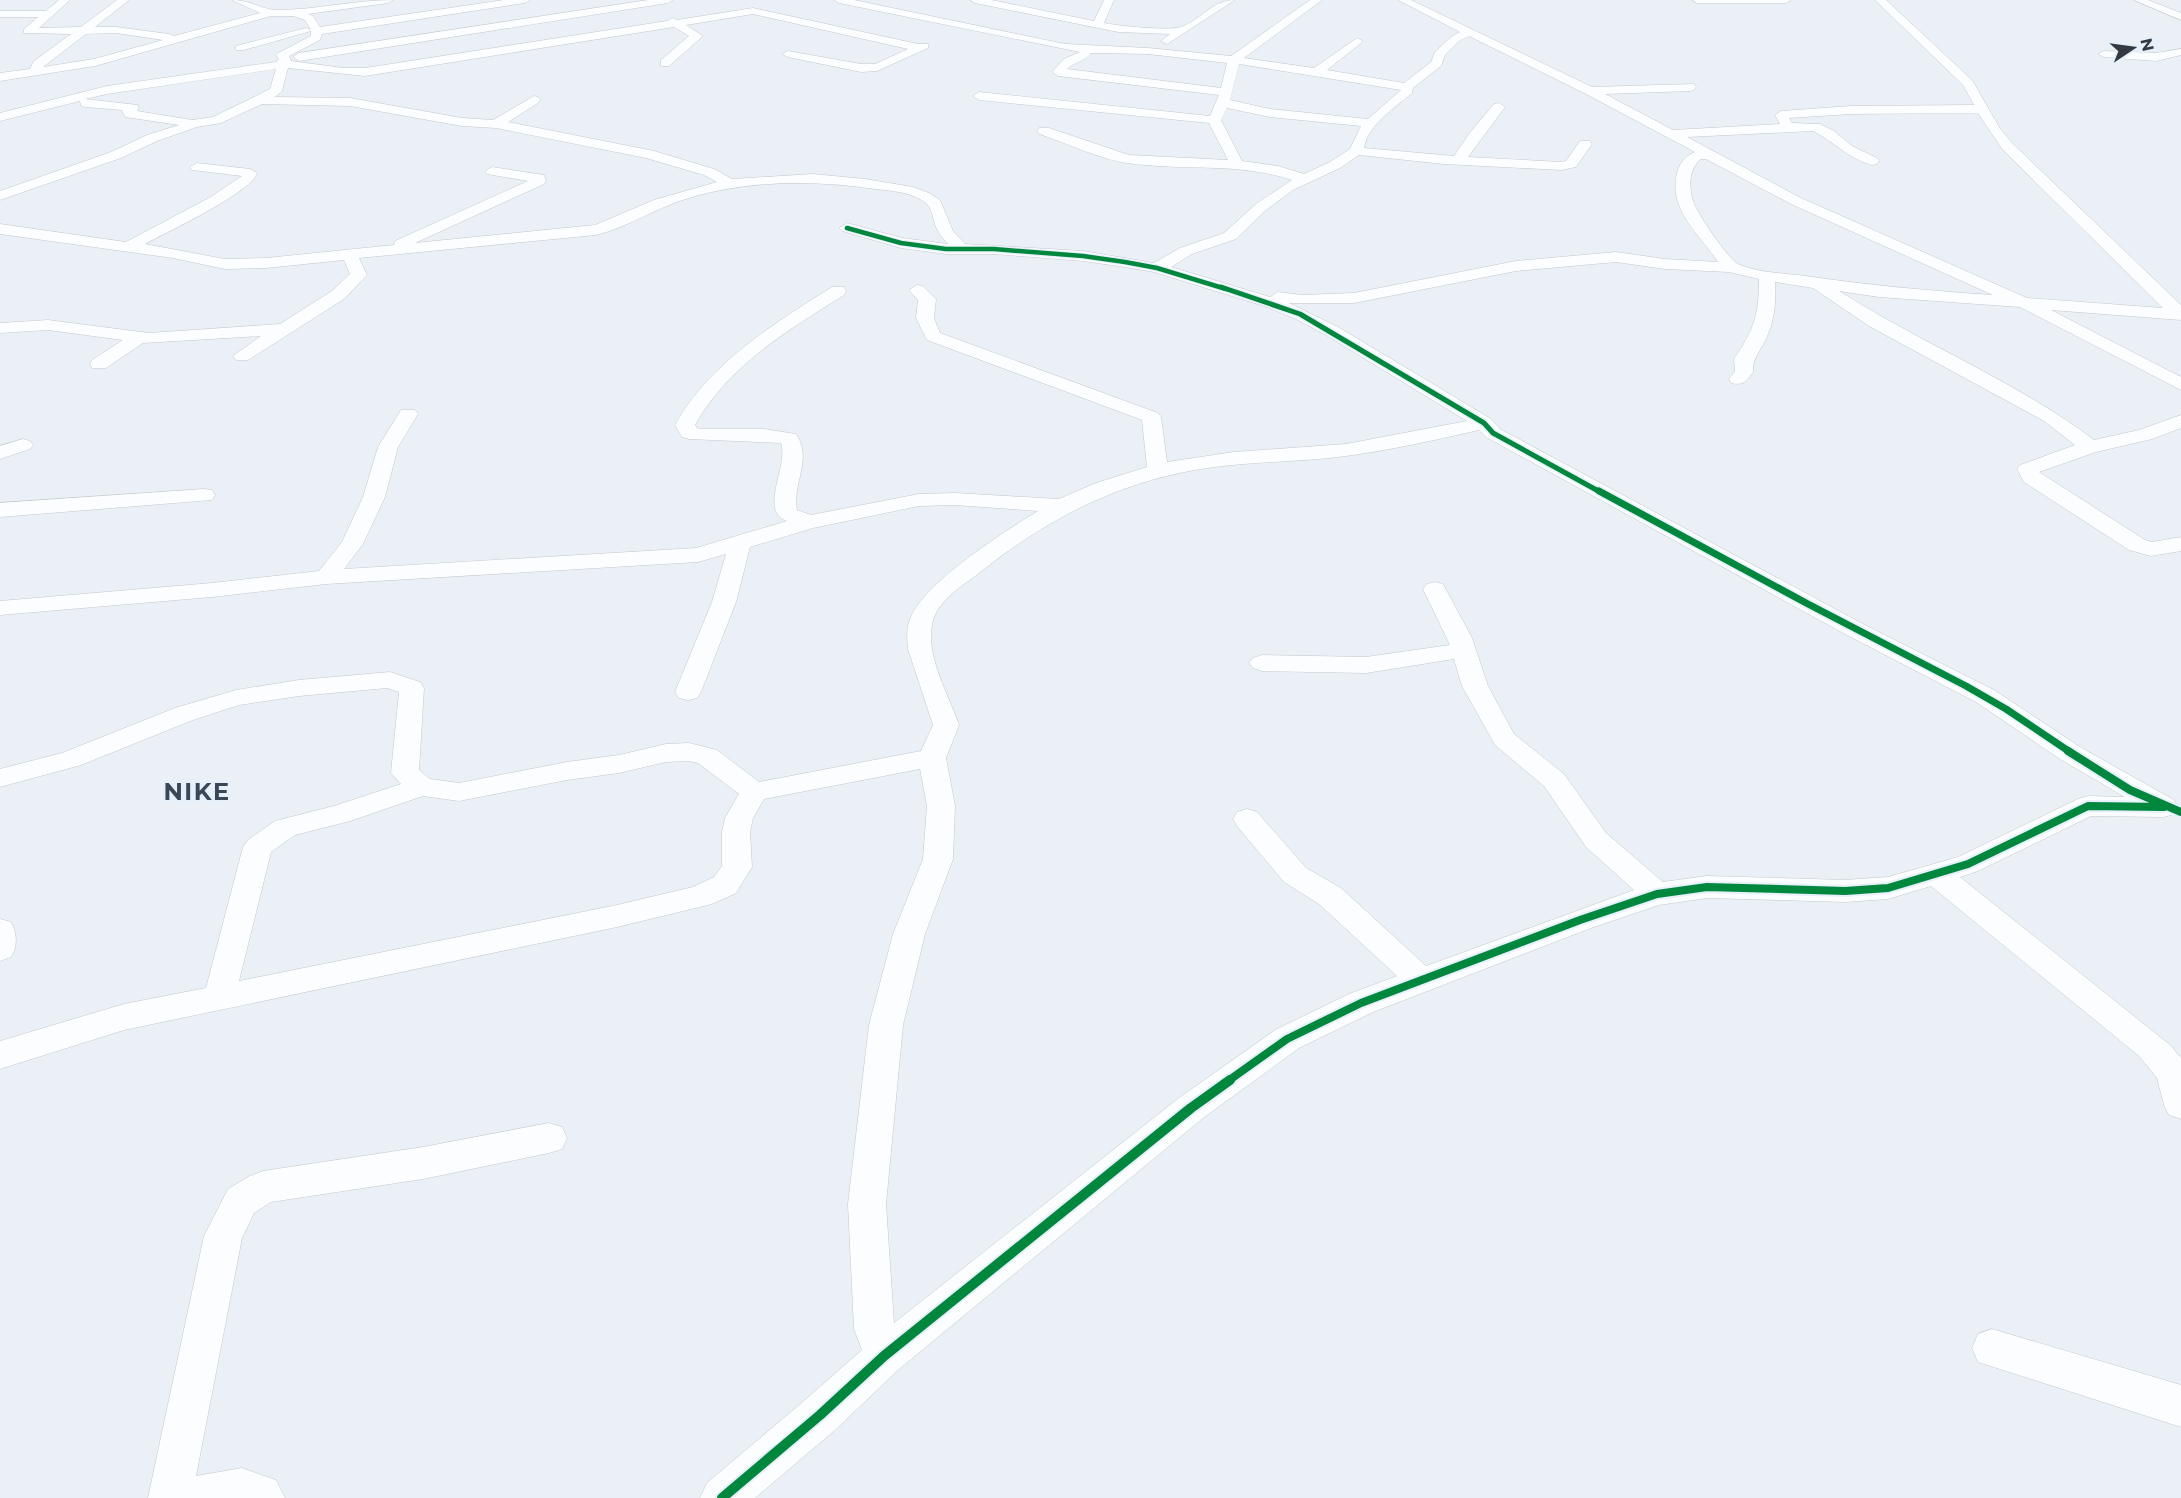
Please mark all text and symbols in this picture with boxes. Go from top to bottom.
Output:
north arrow [2103,18,2163,78]
text: N [2136,36,2158,53]
district label: NIKE [163,777,231,806]

